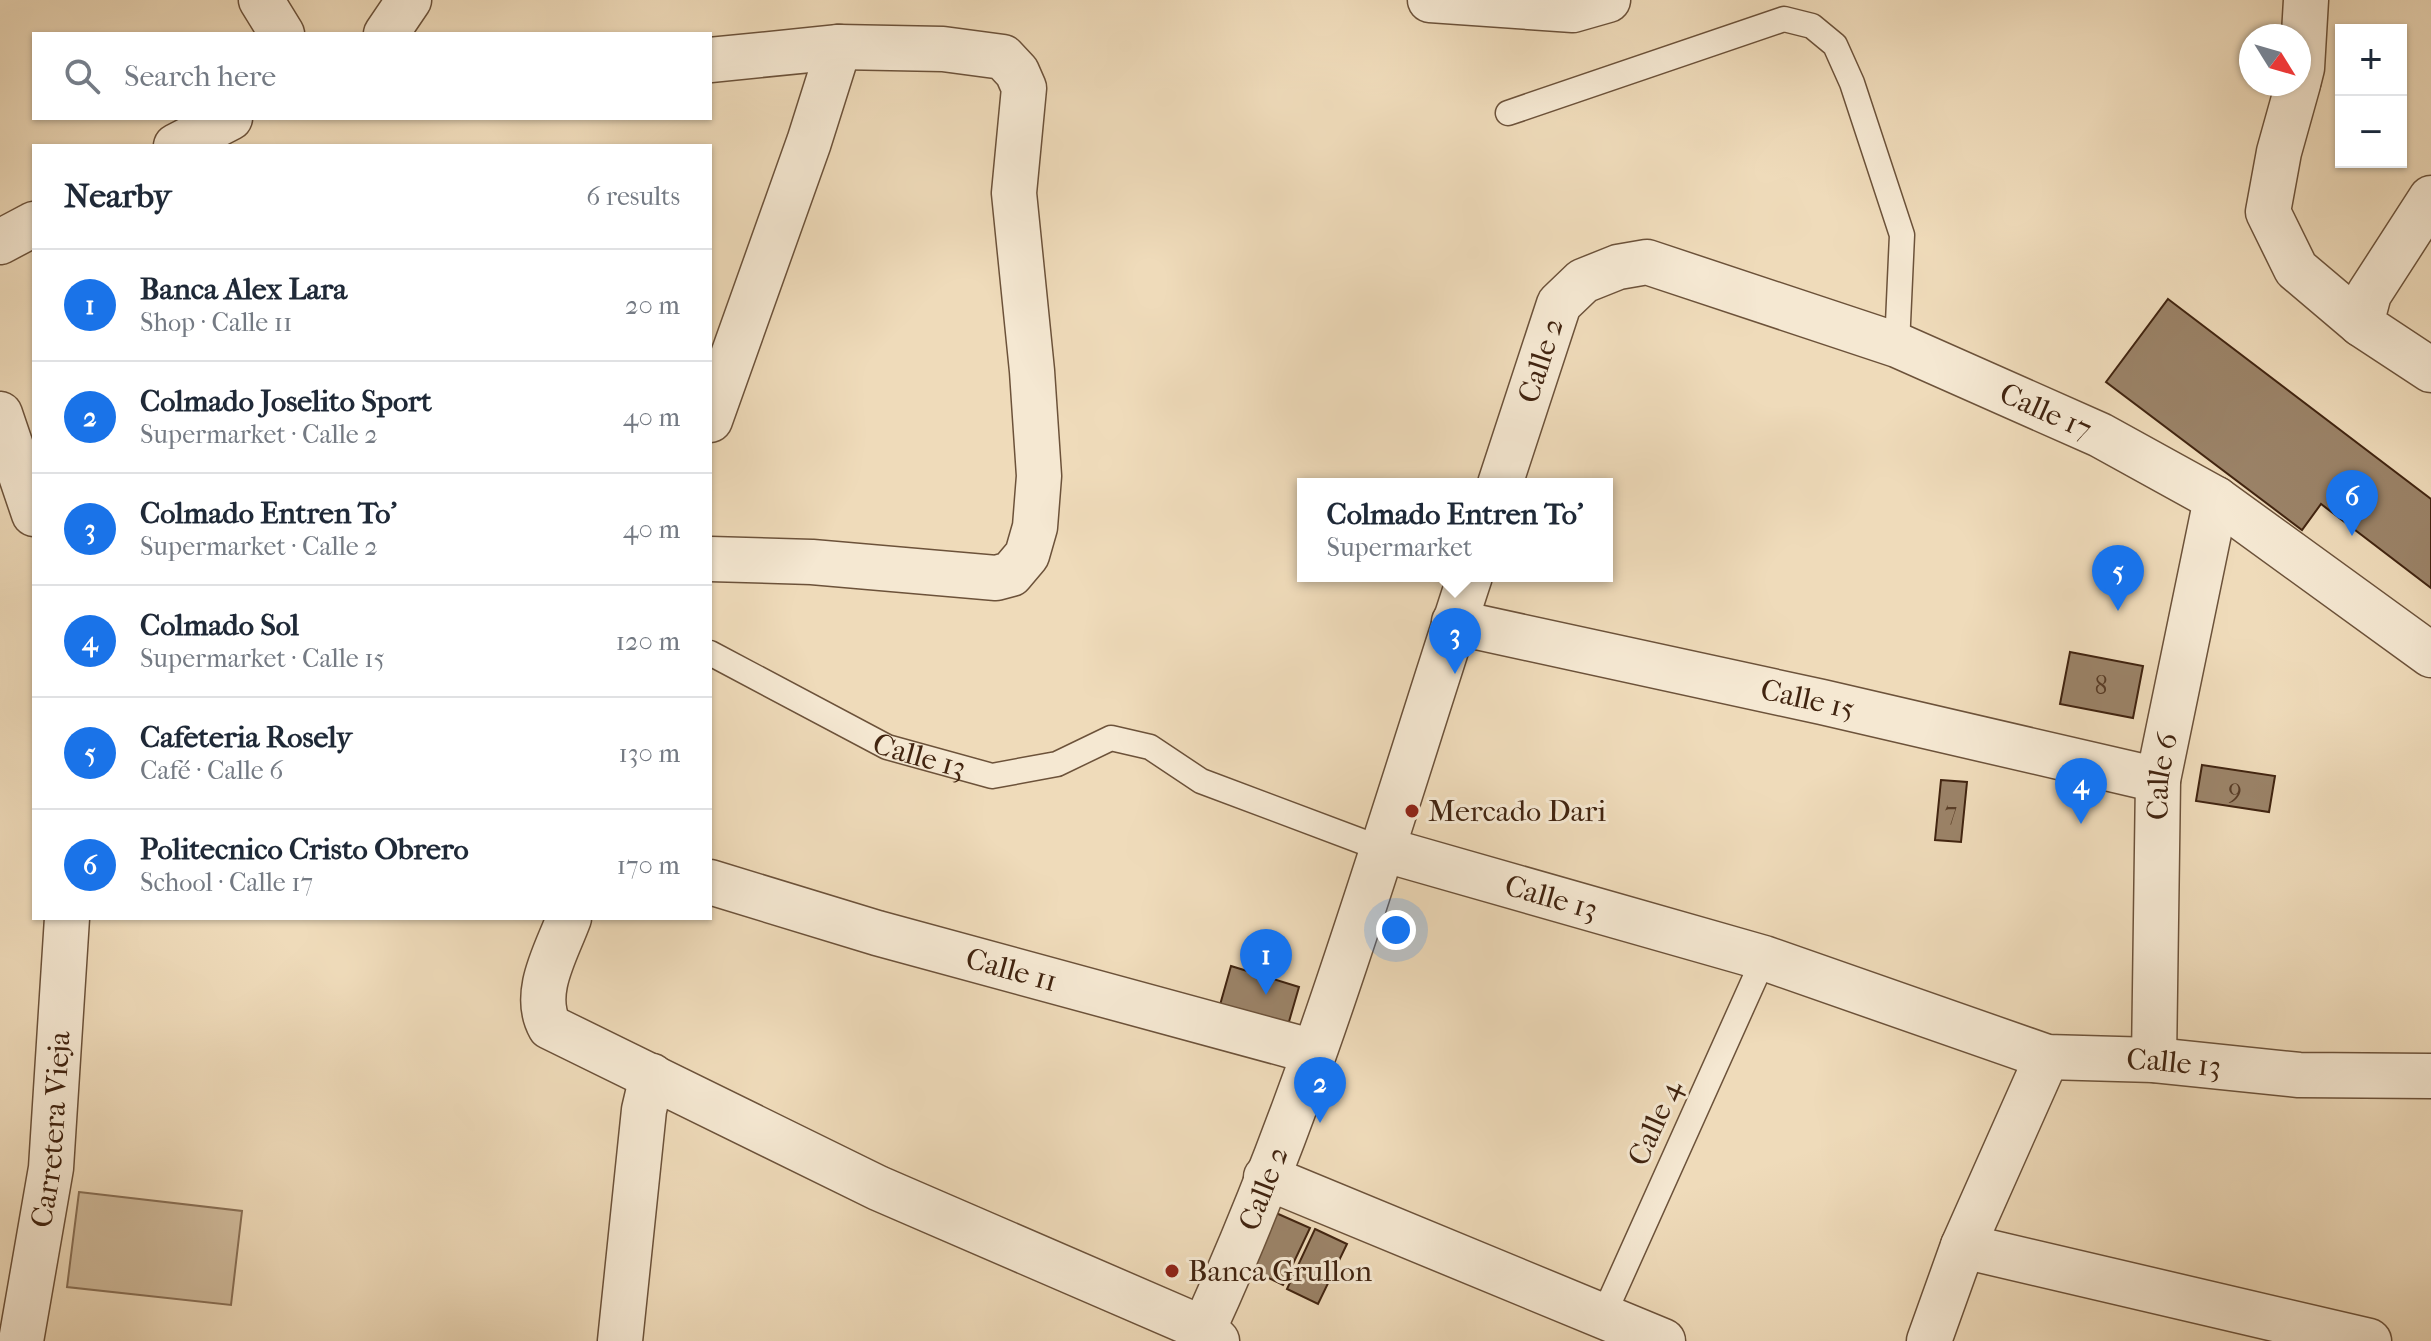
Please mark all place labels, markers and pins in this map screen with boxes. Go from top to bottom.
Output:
pin: 6 [2326,470,2378,536]
pin: 5 [2092,545,2144,611]
pin: 3 [1429,608,1481,674]
pin: 4 [2055,758,2107,824]
place label: Mercado Dari [1428,794,1606,829]
marker: Mercado Dari [1403,802,1421,820]
pin: 1 [1240,929,1292,995]
pin: 2 [1294,1057,1346,1123]
place label: Banca Grullon [1188,1254,1373,1289]
marker: Banca Grullon [1163,1262,1181,1280]

